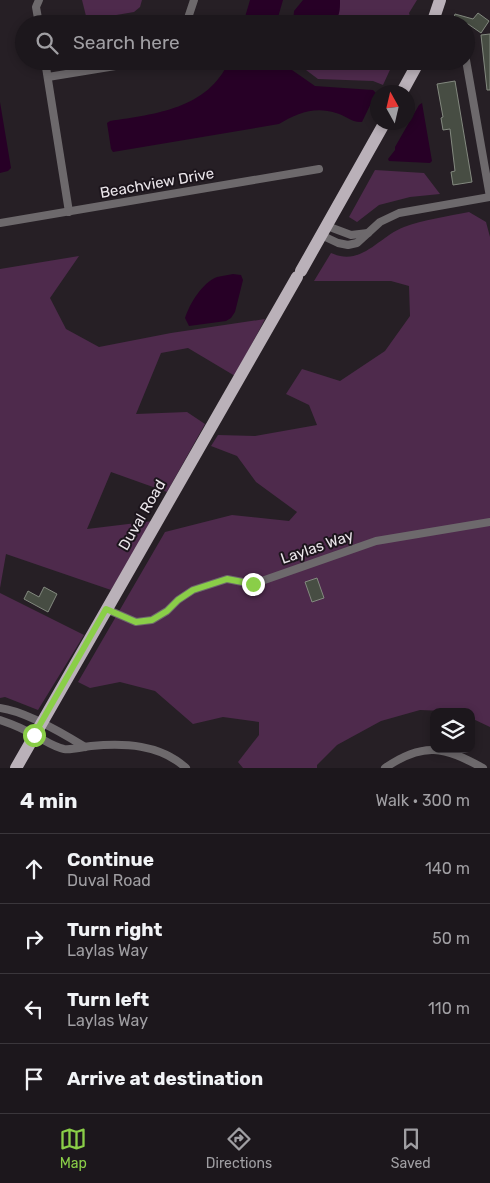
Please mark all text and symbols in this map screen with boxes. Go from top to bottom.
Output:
search box [15,15,475,70]
icon: search [33,29,61,57]
text: Search here [73,31,180,54]
north arrow [370,85,415,130]
street label: Beachview Drive [99,164,215,202]
street label: Duval Road [115,476,169,554]
street label: Laylas Way [278,526,356,568]
route end [242,573,265,596]
map controls [430,708,475,753]
button: layers [430,708,475,753]
route start [23,724,46,747]
text: 4 min [20,788,78,813]
text: Walk · 300 m [376,791,470,810]
text: Continue [67,848,154,871]
icon: ahead [20,855,48,883]
text: 140 m [425,859,470,878]
text: Duval Road [67,871,151,890]
text: Turn right [67,918,162,941]
icon: right [20,925,48,953]
text: 50 m [432,929,470,948]
text: Laylas Way [67,941,148,960]
text: Turn left [67,988,149,1011]
icon: left [20,995,48,1023]
text: 110 m [428,999,470,1018]
text: Laylas Way [67,1011,148,1030]
icon: arrive [20,1065,48,1093]
text: Arrive at destination [67,1067,263,1090]
tab: Map [59,1125,87,1172]
tab: Directions [206,1125,272,1172]
tab: Saved [391,1125,431,1172]

